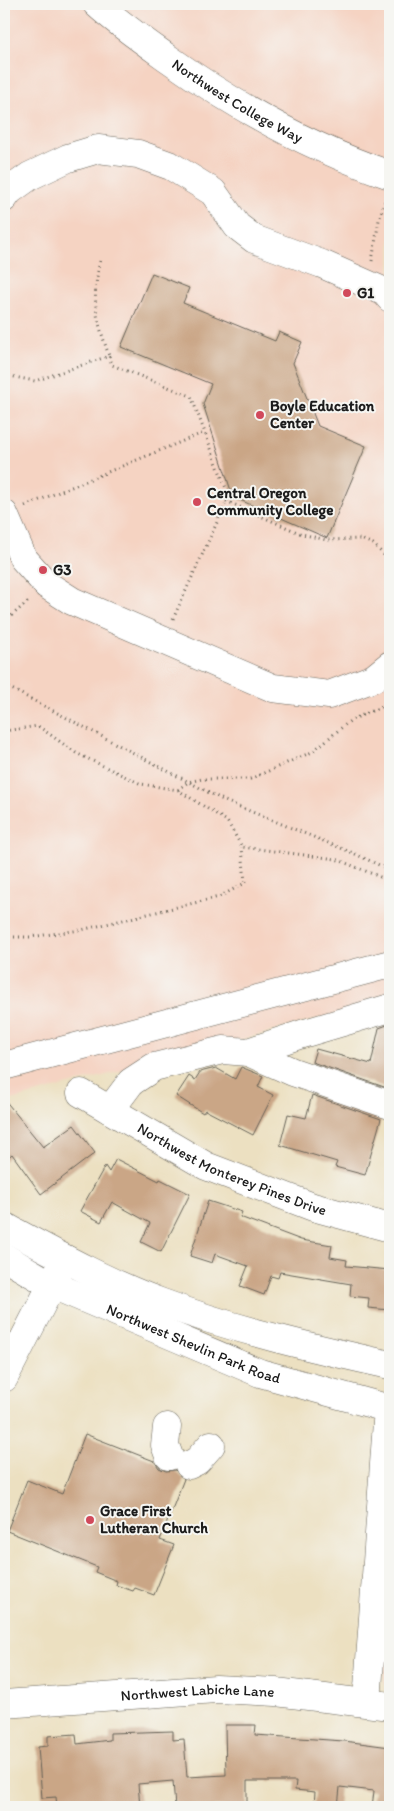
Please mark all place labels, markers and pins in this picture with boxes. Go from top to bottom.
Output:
place label: G1 [357,284,374,302]
marker: G1 [341,287,353,299]
place label: Boyle Education Center [270,397,375,432]
marker: Boyle Education Center [254,409,266,421]
place label: Central Oregon Community College [207,484,333,520]
marker: Central Oregon Community College [191,496,203,508]
place label: G3 [53,561,72,579]
marker: G3 [37,564,49,576]
place label: Grace First Lutheran Church [100,1502,208,1537]
marker: Grace First Lutheran Church [84,1514,96,1526]

